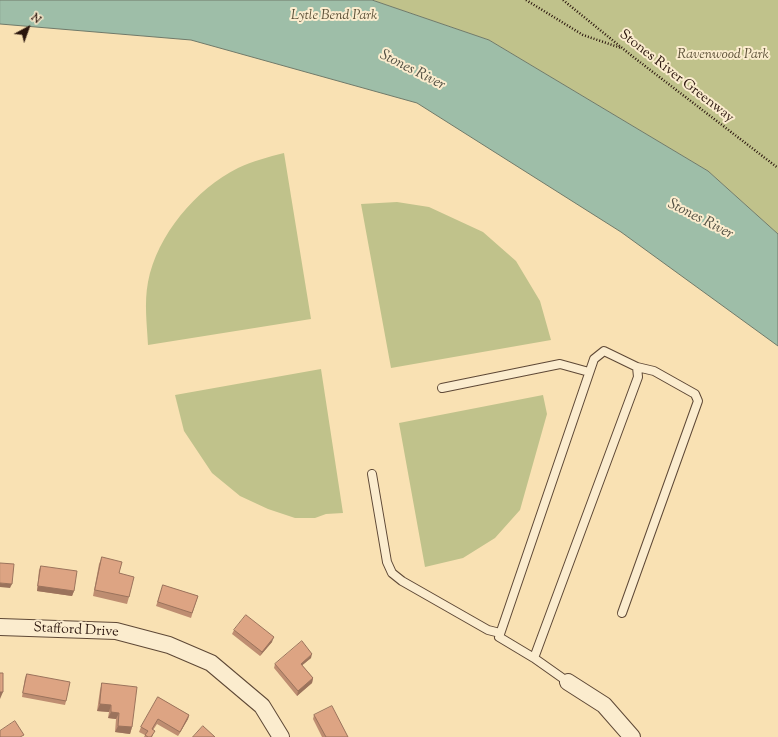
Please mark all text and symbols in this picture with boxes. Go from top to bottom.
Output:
north arrow [8,8,48,48]
park label: Lytle Bend Park [291,9,377,25]
text: N [27,10,44,28]
street label: Stones River Greenway [615,27,737,127]
water label: Stones River [376,47,448,95]
park label: Ravenwood Park [677,48,769,64]
water label: Stones River [664,196,736,244]
street label: Stafford Drive [33,620,119,642]

